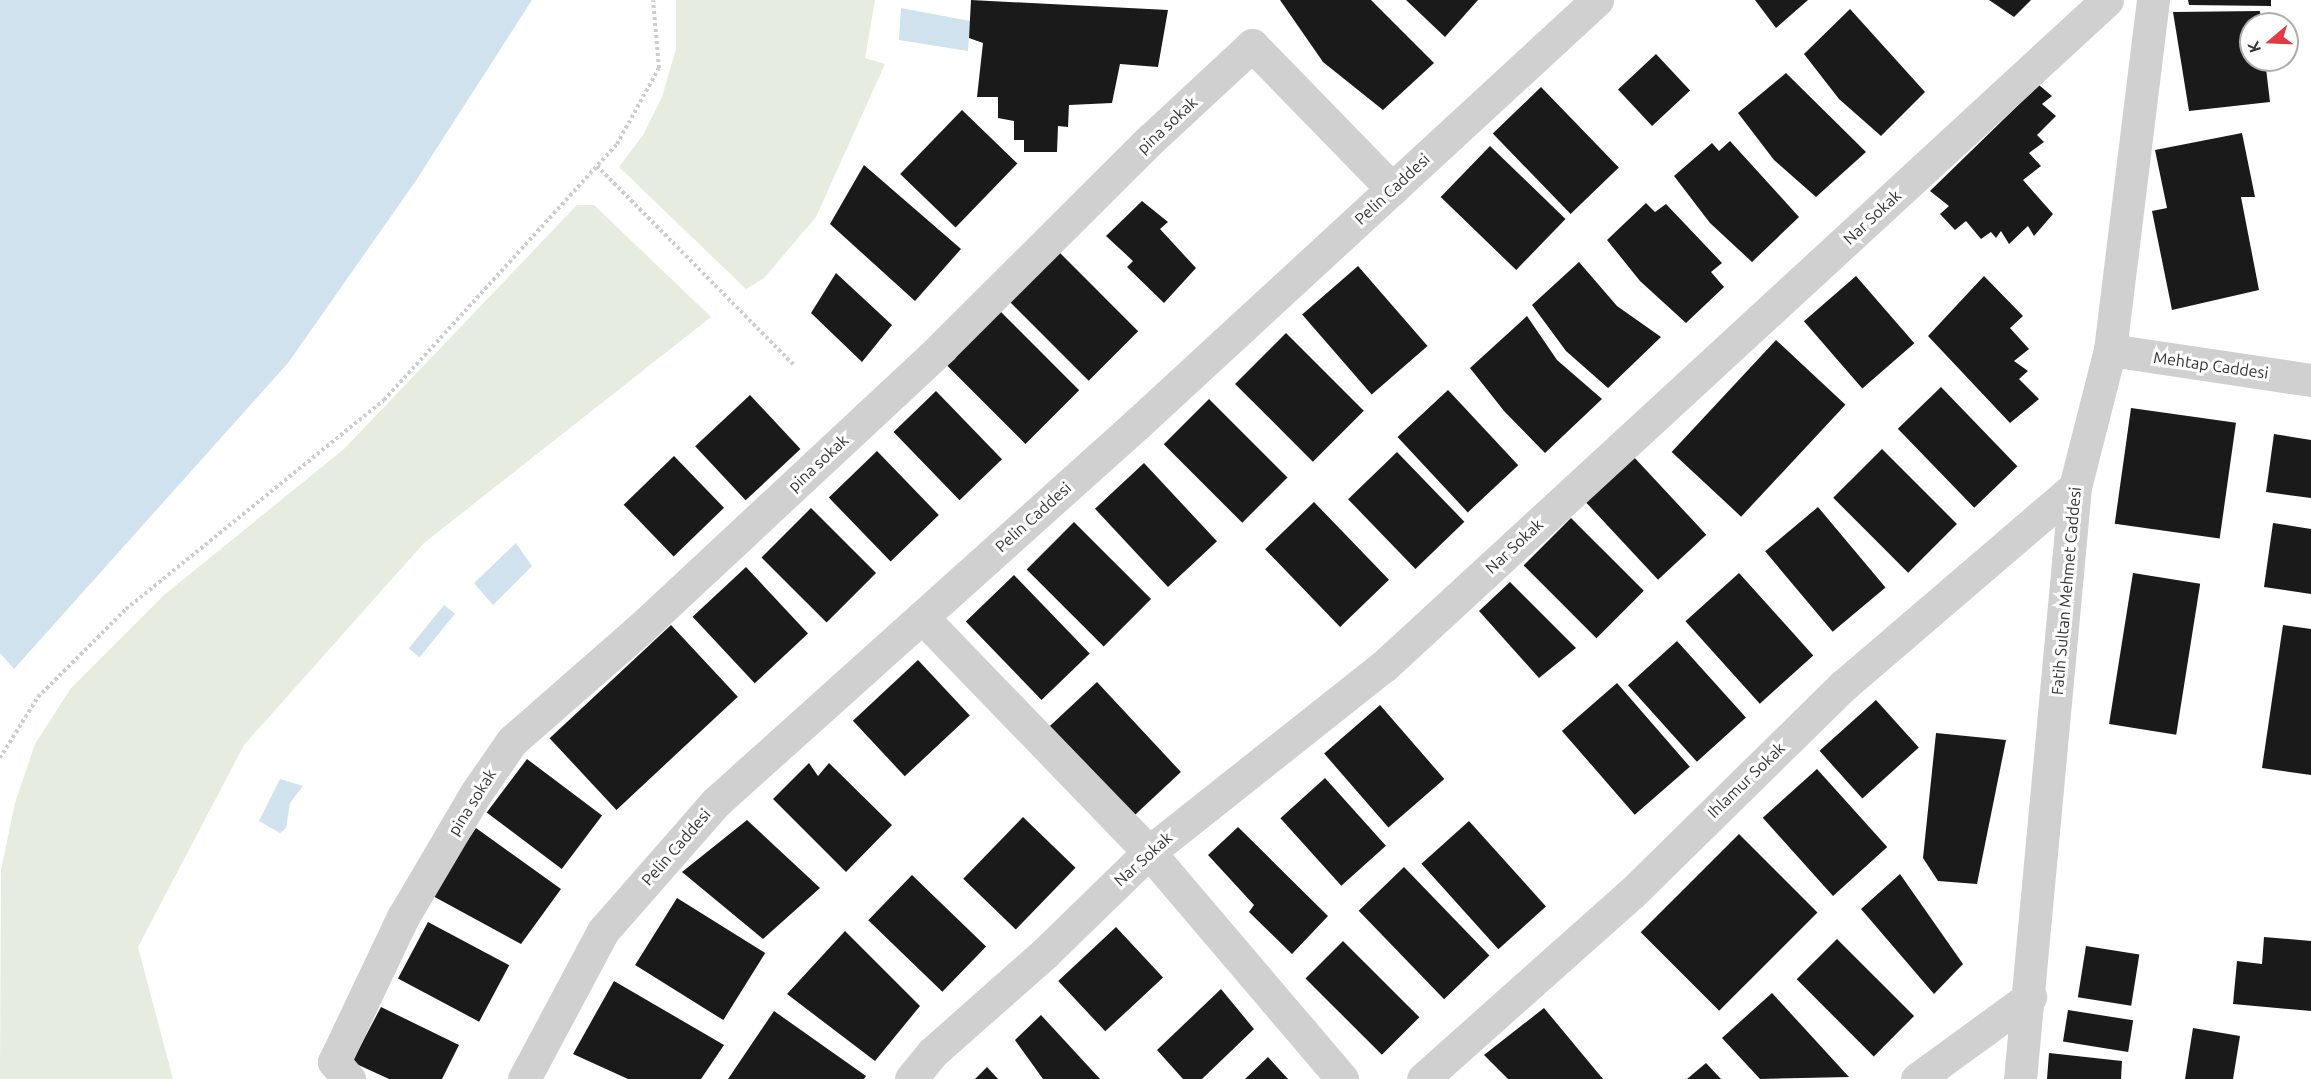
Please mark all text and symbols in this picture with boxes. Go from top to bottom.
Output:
north arrow [2239,12,2299,72]
text: K [2244,39,2264,55]
street label: pina sokak [1133,92,1201,158]
street label: Pelin Caddesi [1351,149,1433,229]
street label: Nar Sokak [1839,186,1905,248]
street label: Mehtap Caddesi [2152,347,2270,383]
street label: pina sokak [784,430,852,496]
street label: Pelin Caddesi [991,478,1075,556]
street label: Fatih Sultan Mehmet Caddesi [2047,486,2085,696]
street label: Nar Sokak [1481,515,1547,577]
street label: Ihlamur Sokak [1703,738,1789,822]
street label: pina sokak [444,765,500,839]
street label: Pelin Caddesi [637,805,715,889]
street label: Nar Sokak [1110,828,1176,890]

